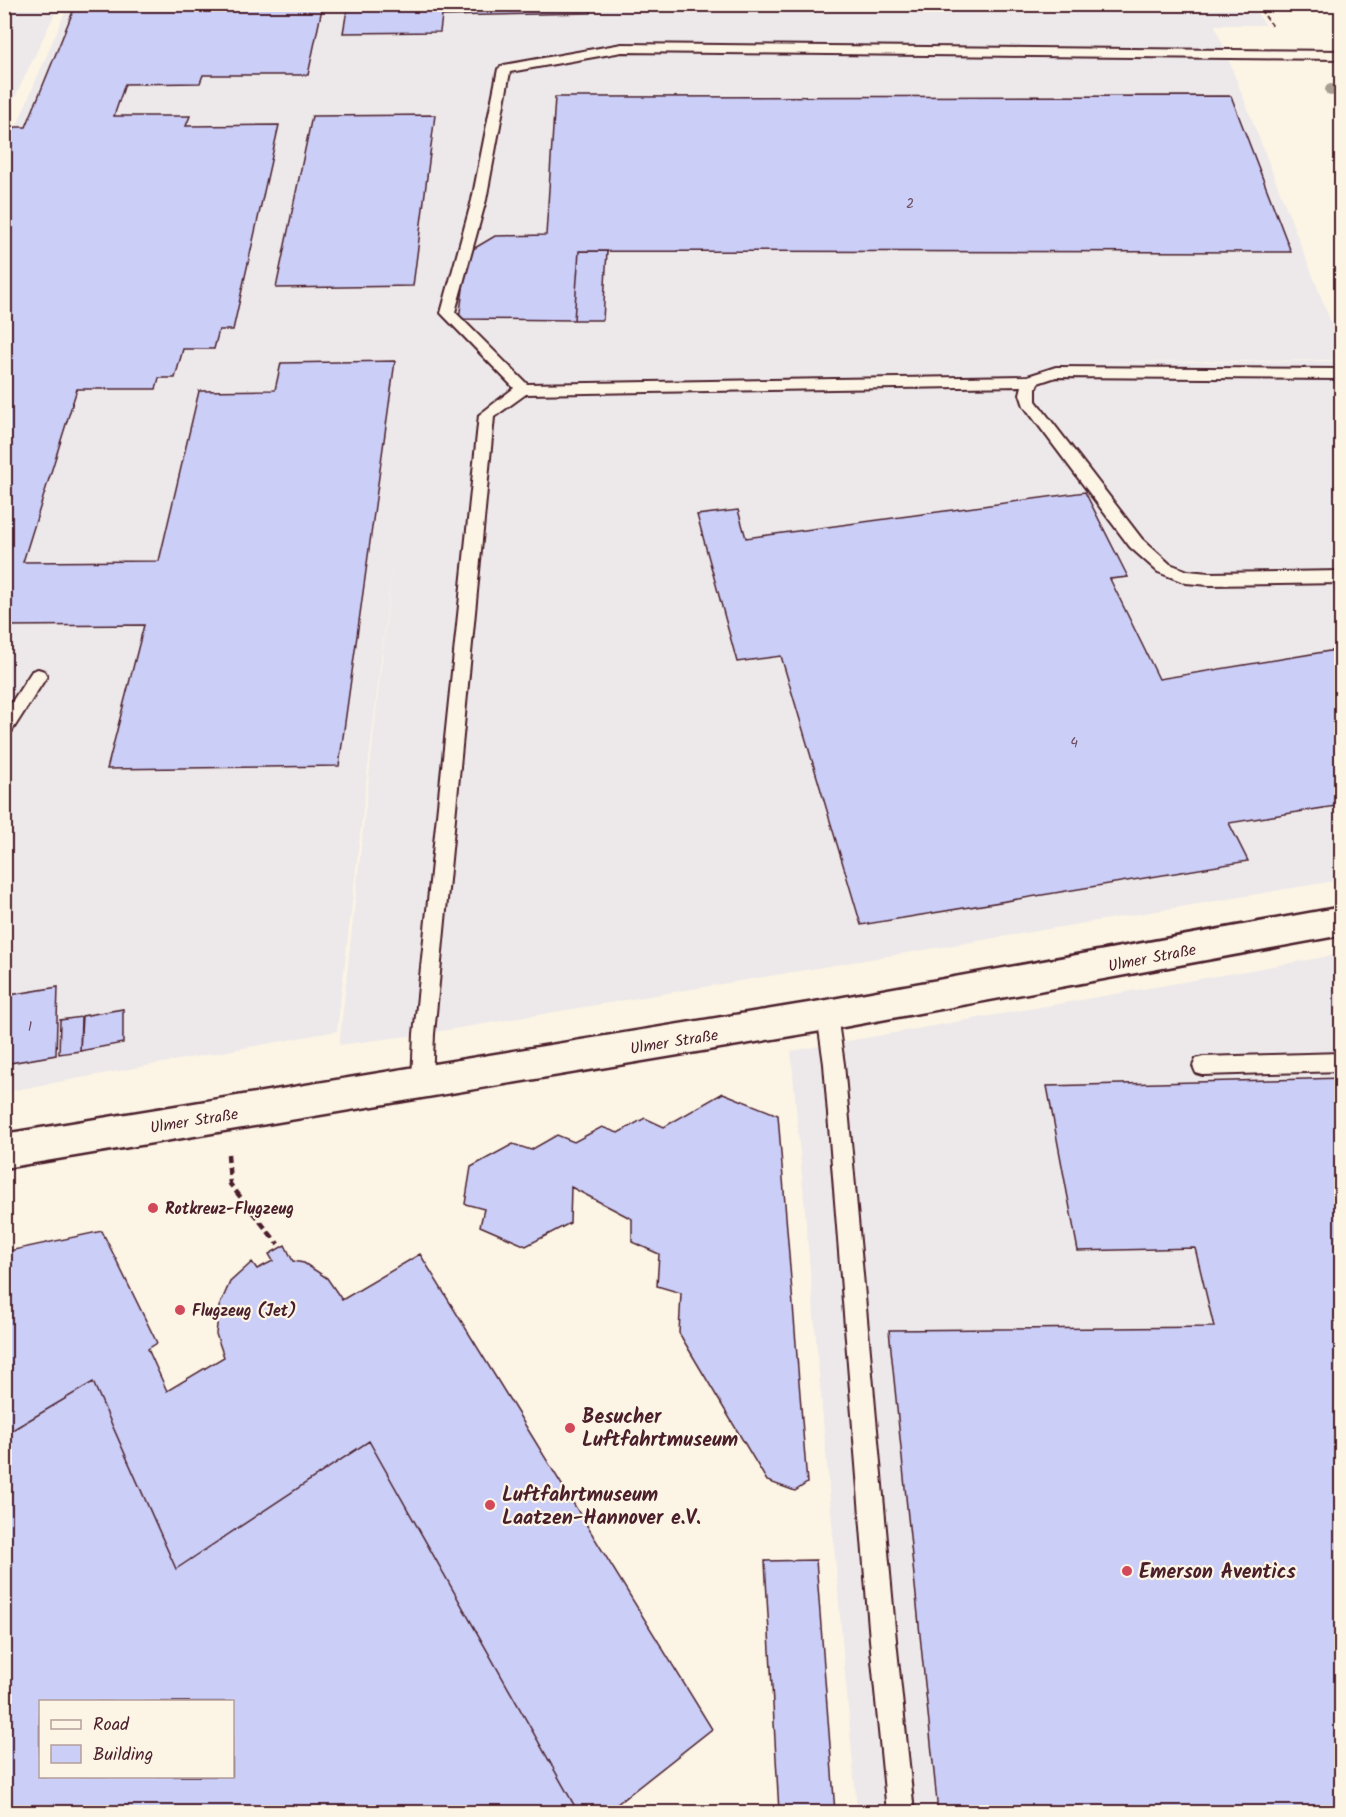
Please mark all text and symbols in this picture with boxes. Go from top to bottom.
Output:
house number: 2 [906,193,914,215]
house number: 4 [1070,732,1078,754]
street label: Ulmer Straße [1106,938,1198,979]
house number: 1 [28,1016,32,1038]
street label: Ulmer Straße [628,1023,720,1062]
street label: Ulmer Straße [148,1102,240,1141]
place label: Rotkreuz-Flugzeug [165,1197,294,1222]
marker: Rotkreuz-Flugzeug [146,1201,160,1215]
place label: Flugzeug (Jet) [192,1299,296,1324]
marker: Flugzeug (Jet) [173,1303,187,1317]
place label: Besucher Luftfahrtmuseum [582,1402,738,1457]
marker: Besucher Luftfahrtmuseum [563,1421,577,1435]
place label: Luftfahrtmuseum Laatzen-Hannover e.V. [502,1480,701,1535]
marker: Luftfahrtmuseum Laatzen-Hannover e.V. [483,1498,497,1512]
place label: Emerson Aventics [1139,1557,1297,1589]
marker: Emerson Aventics [1120,1564,1134,1578]
legend [39,1700,234,1778]
text: Road [93,1711,130,1740]
text: Building [93,1741,153,1770]

